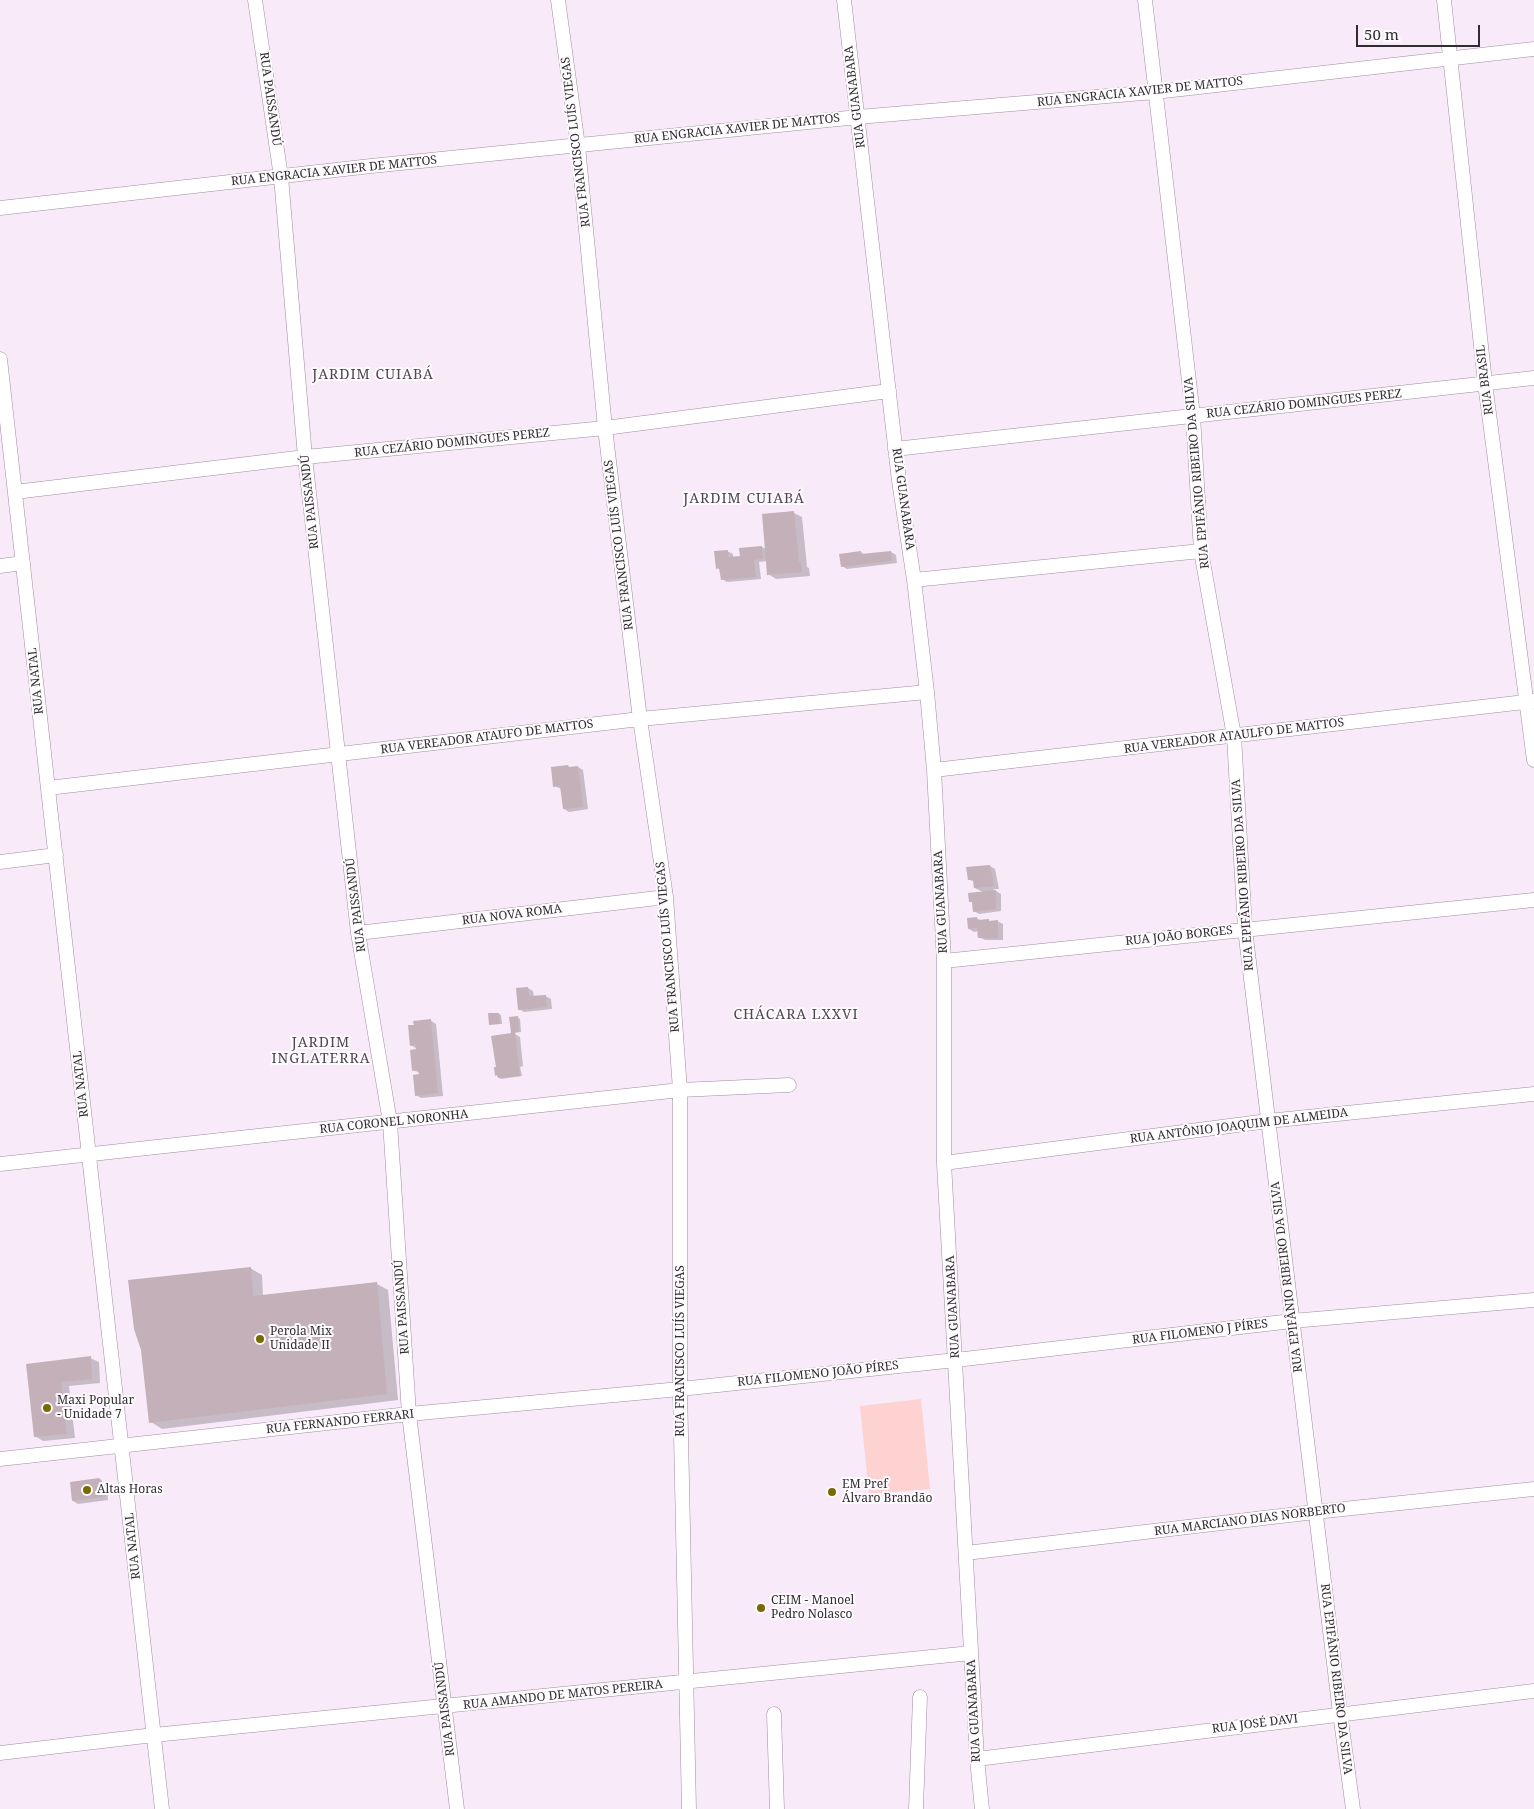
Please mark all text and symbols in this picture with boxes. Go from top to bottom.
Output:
scale bar [1359,15,1483,47]
text: 50 m [1364,24,1399,44]
street label: RUA GUANABARA [842,45,868,149]
street label: RUA PAISSANDÚ [256,51,284,147]
street label: RUA FRANCISCO LUÍS VIEGAS [558,56,594,228]
street label: RUA ENGRACIA XAVIER DE MATTOS [1036,74,1244,110]
street label: RUA ENGRACIA XAVIER DE MATTOS [633,111,841,147]
street label: RUA ENGRACIA XAVIER DE MATTOS [230,153,438,189]
street label: RUA BRASIL [1474,344,1496,416]
district label: JARDIM CUIABÁ [311,367,435,383]
street label: RUA EPIFÂNIO RIBEIRO DA SILVA [1181,377,1213,569]
street label: RUA CEZÁRIO DOMINGUES PEREZ [1206,387,1402,421]
street label: RUA CEZÁRIO DOMINGUES PEREZ [354,426,550,460]
street label: RUA GUANABARA [889,447,917,551]
street label: RUA PAISSANDÚ [298,454,322,550]
street label: RUA FRANCISCO LUÍS VIEGAS [601,459,637,631]
district label: JARDIM CUIABÁ [682,491,806,507]
street label: RUA NATAL [25,647,47,715]
street label: RUA VEREADOR ATAULFO DE MATTOS [1123,715,1345,757]
street label: RUA VEREADOR ATAUFO DE MATTOS [380,717,594,757]
street label: RUA EPIFÂNIO RIBEIRO DA SILVA [1229,779,1257,971]
street label: RUA GUANABARA [931,850,951,954]
street label: RUA PAISSANDÚ [343,857,369,953]
street label: RUA FRANCISCO LUÍS VIEGAS [653,861,683,1033]
street label: RUA NOVA ROMA [461,902,563,928]
street label: RUA JOÃO BORGES [1125,923,1233,949]
district label: CHÁCARA LXXVI [732,1007,860,1023]
district label: JARDIM INGLATERRA [270,1035,372,1068]
street label: RUA NATAL [70,1050,92,1118]
street label: RUA ANTÔNIO JOAQUIM DE ALMEIDA [1129,1105,1349,1147]
street label: RUA CORONEL NORONHA [319,1107,469,1137]
street label: RUA EPIFÂNIO RIBEIRO DA SILVA [1268,1181,1306,1373]
street label: RUA GUANABARA [943,1255,963,1359]
street label: RUA PAISSANDÚ [392,1259,412,1355]
street label: RUA FRANCISCO LUÍS VIEGAS [674,1265,688,1437]
street label: RUA FILOMENO J PÍRES [1131,1317,1269,1347]
place label: Perola Mix Unidade II [270,1325,332,1353]
marker: Perola Mix Unidade II [254,1333,266,1345]
street label: RUA FILOMENO JOÃO PÍRES [737,1358,899,1390]
place label: Maxi Popular - Unidade 7 [57,1394,134,1422]
marker: Maxi Popular - Unidade 7 [41,1402,53,1414]
street label: RUA FERNANDO FERRARI [265,1407,415,1437]
place label: EM Pref Álvaro Brandão [842,1478,932,1506]
place label: Altas Horas [97,1483,163,1497]
marker: Altas Horas [81,1484,93,1496]
marker: EM Pref Álvaro Brandão [826,1486,838,1498]
street label: RUA MARCIANO DIAS NORBERTO [1154,1501,1346,1539]
street label: RUA NATAL [122,1512,144,1580]
street label: RUA EPIFÂNIO RIBEIRO DA SILVA [1317,1583,1355,1775]
place label: CEIM - Manoel Pedro Nolasco [771,1594,854,1622]
marker: CEIM - Manoel Pedro Nolasco [755,1602,767,1614]
street label: RUA GUANABARA [964,1659,984,1763]
street label: RUA PAISSANDÚ [432,1661,458,1757]
street label: RUA AMANDO DE MATOS PEREIRA [463,1677,663,1713]
street label: RUA JOSÉ DAVI [1211,1712,1299,1736]

